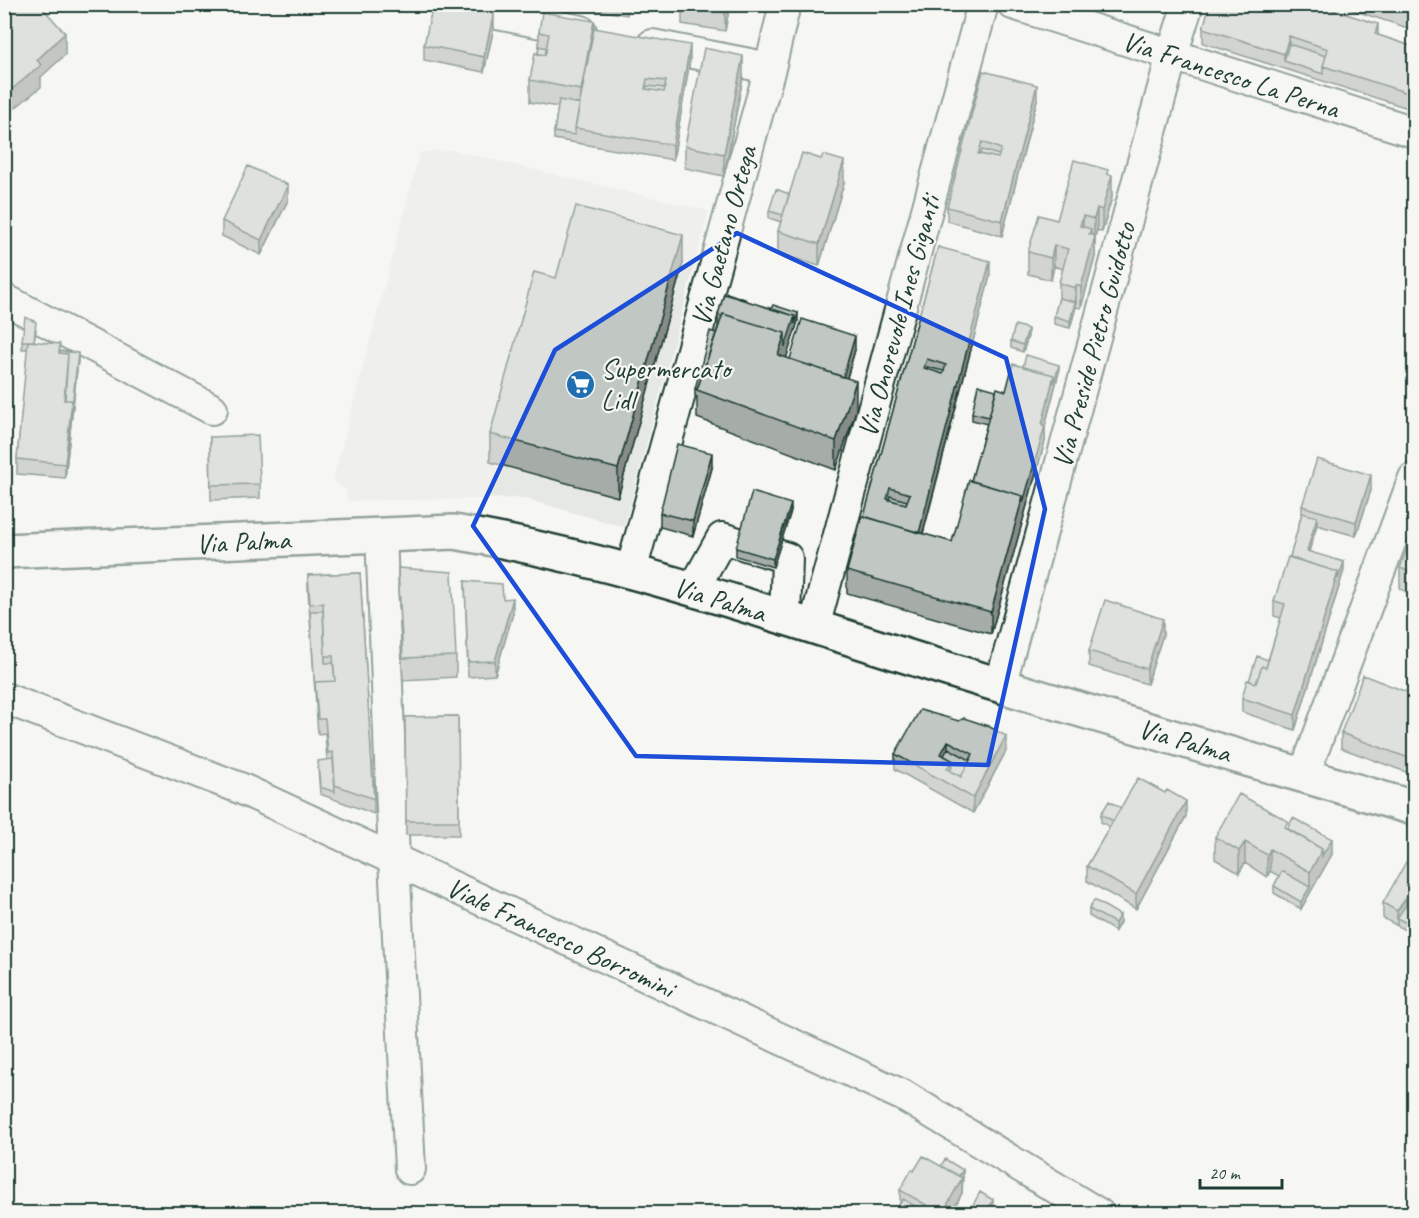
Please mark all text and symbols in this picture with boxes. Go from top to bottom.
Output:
street label: Via Francesco La Perna [1118,23,1345,126]
street label: Via Gaetano Ortega [683,141,765,330]
street label: Via Onorevole Ines Giganti [849,188,949,441]
street label: Via Preside Pietro Guidotto [1044,217,1144,472]
place label: Supermercato Lidl [601,351,733,418]
supermarket icon: Supermercato Lidl [564,368,596,400]
street label: Via Palma [195,521,293,561]
street label: Via Palma [670,569,772,631]
street label: Via Palma [1135,711,1237,771]
street label: Viale Francesco Borromini [441,869,684,1007]
scale bar [1200,1152,1282,1190]
text: 20 m [1209,1162,1242,1184]

